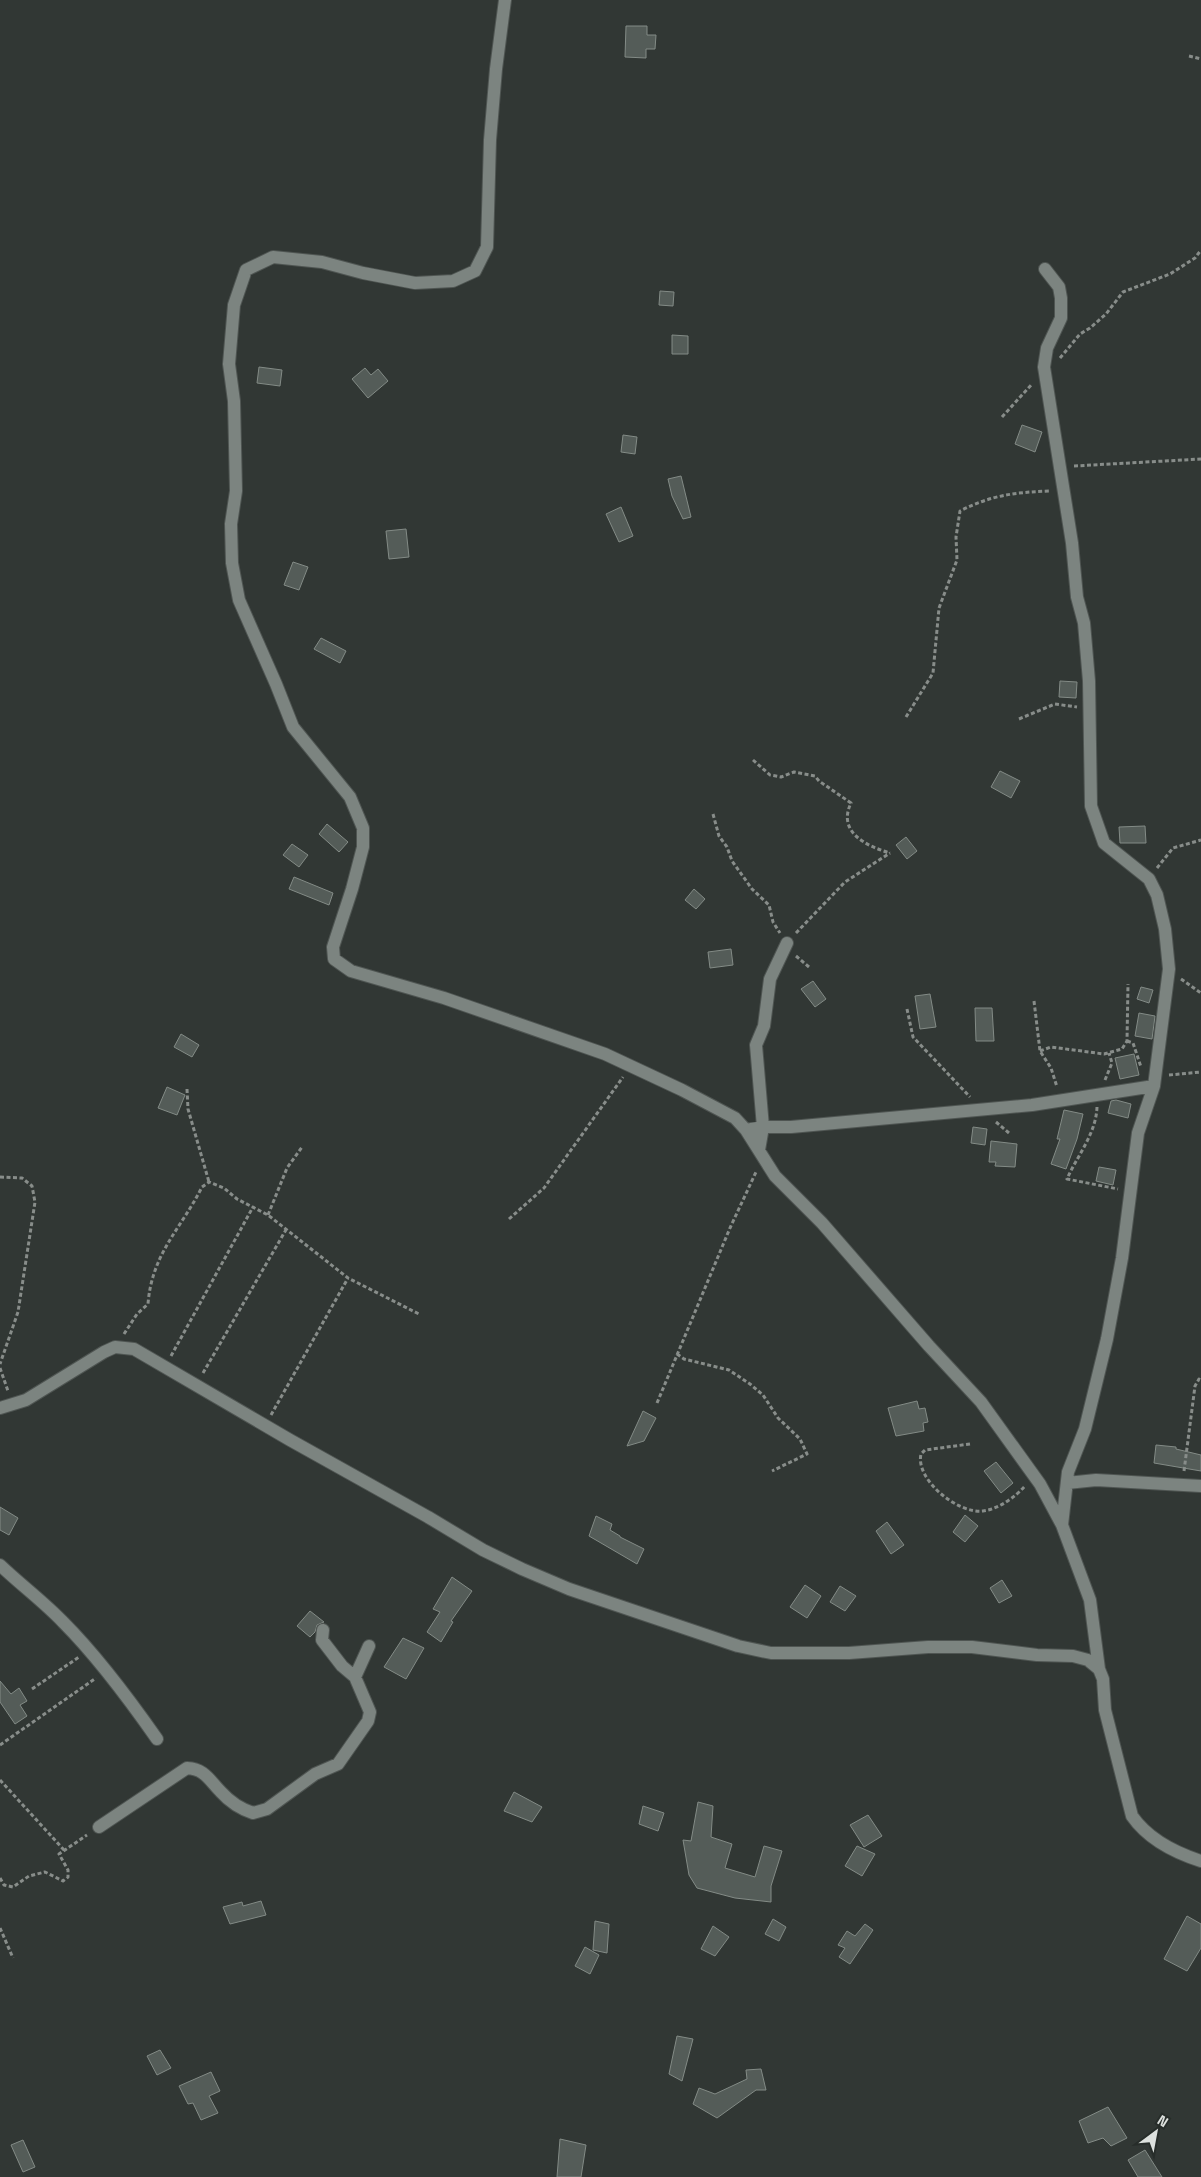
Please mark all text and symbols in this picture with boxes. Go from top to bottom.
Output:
north arrow [1131,2107,1181,2157]
text: N [1154,2111,1172,2131]

